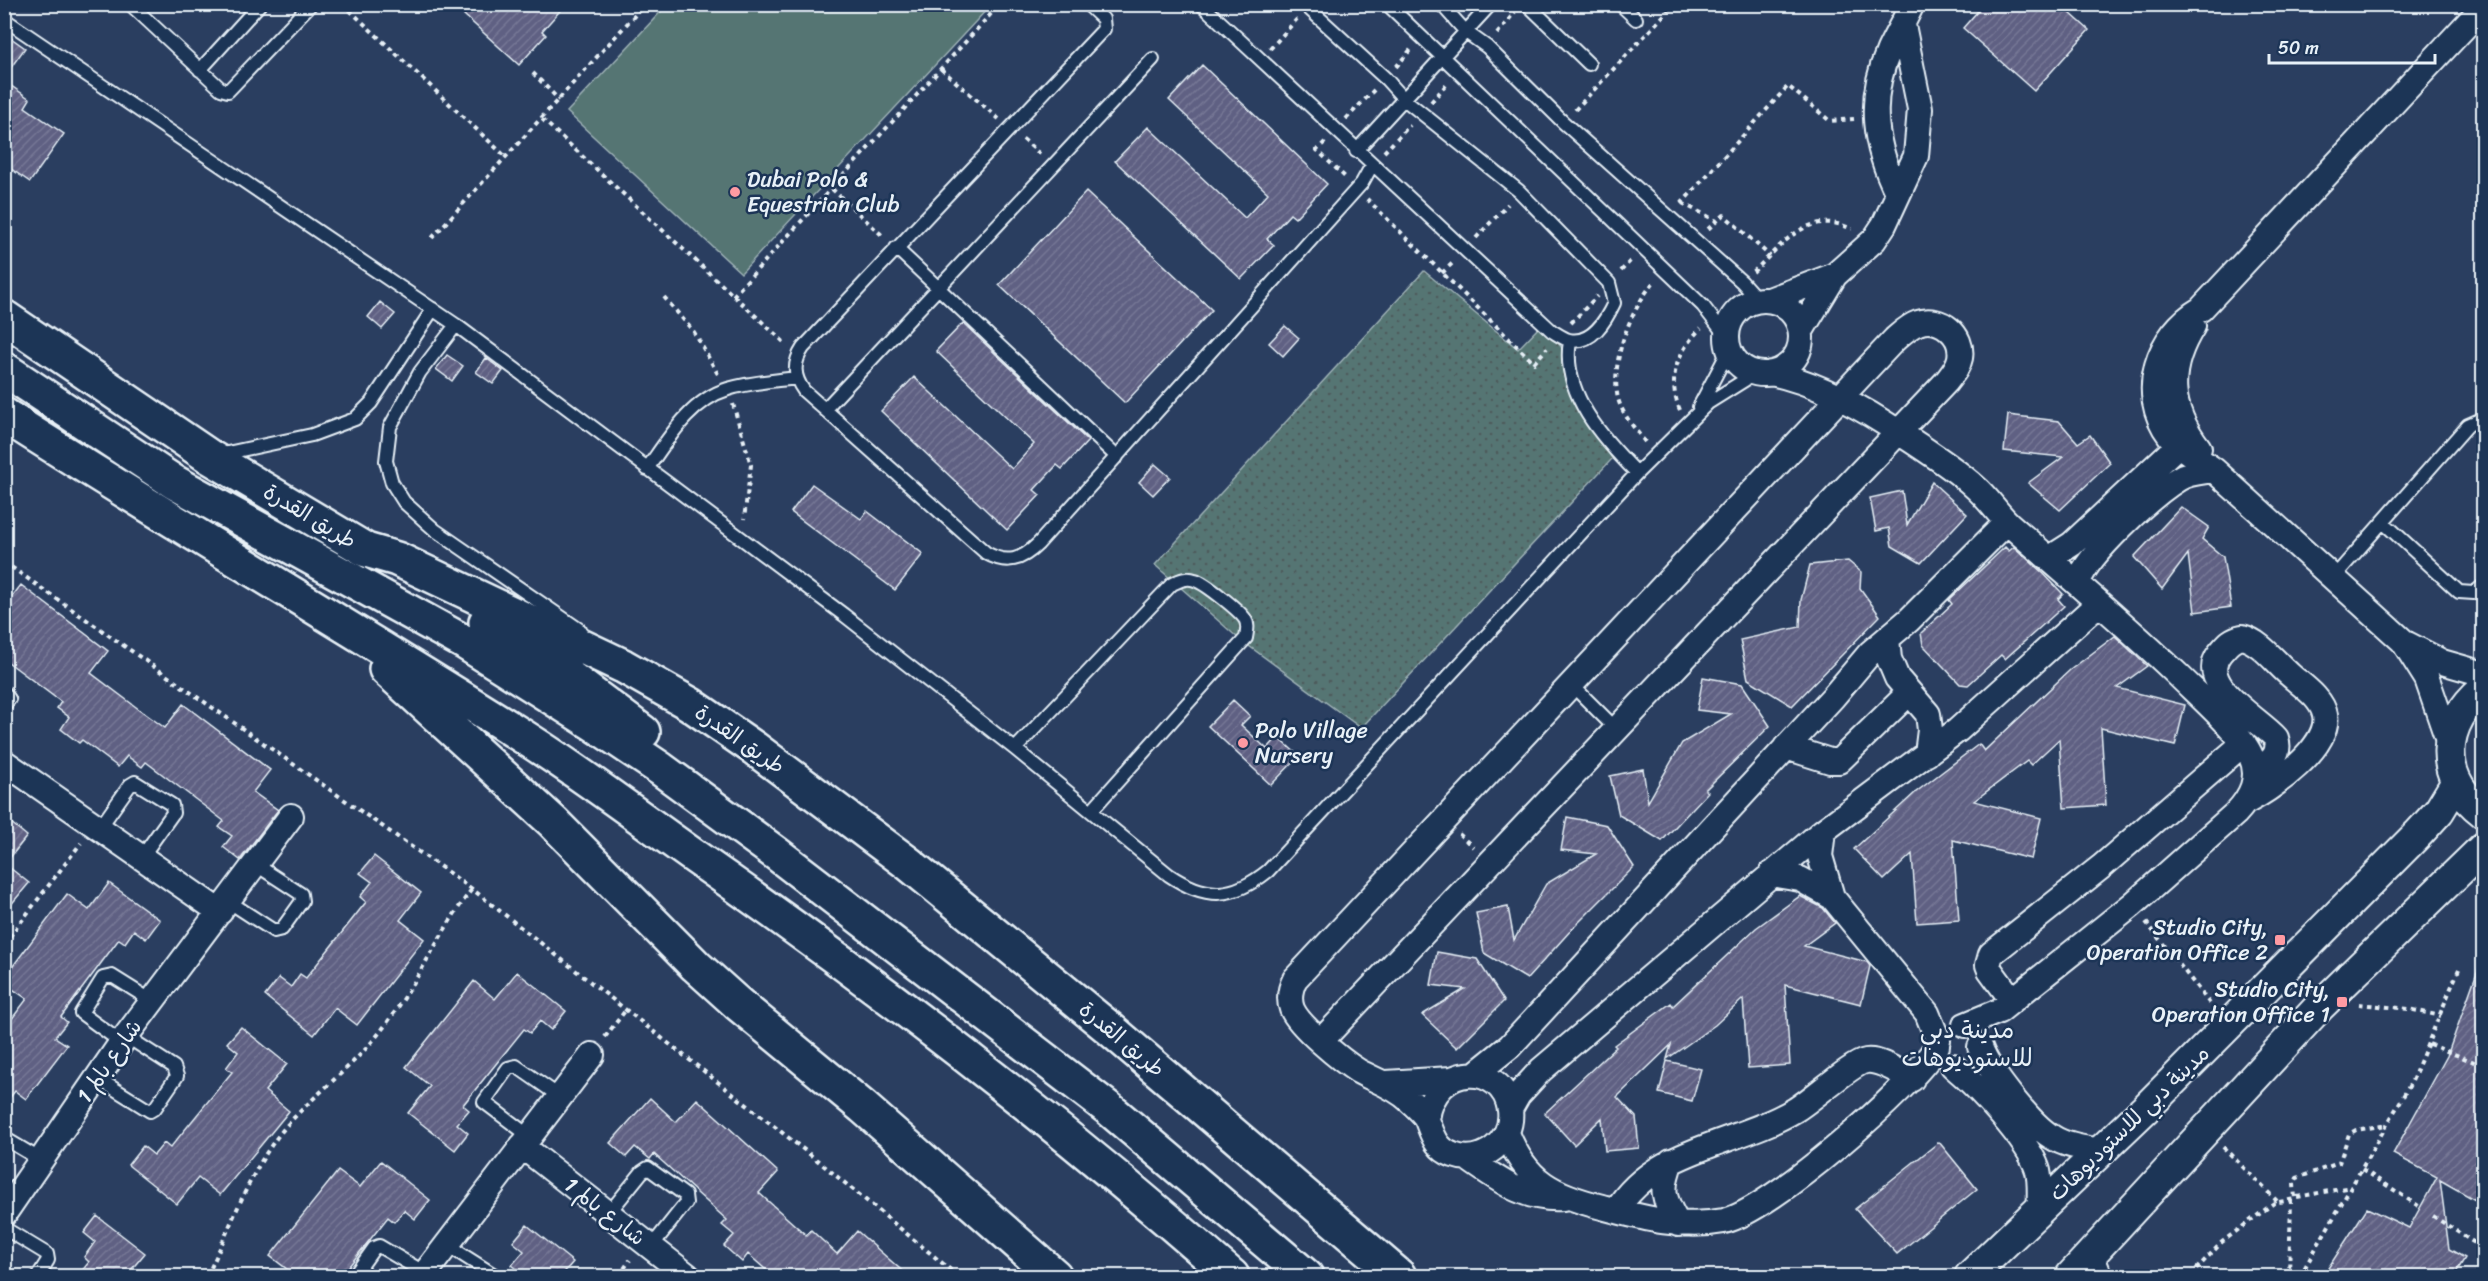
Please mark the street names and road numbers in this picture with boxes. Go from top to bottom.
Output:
street label: طريق القدرة [255,473,365,559]
street label: طريق القدرة [686,693,794,785]
street label: طريق القدرة [1070,991,1174,1087]
street label: شارع بالم 1 [66,1011,152,1111]
street label: مدينة دبي للاستوديوهات [2039,1035,2219,1211]
street label: شارع بالم 1 [555,1166,655,1256]

